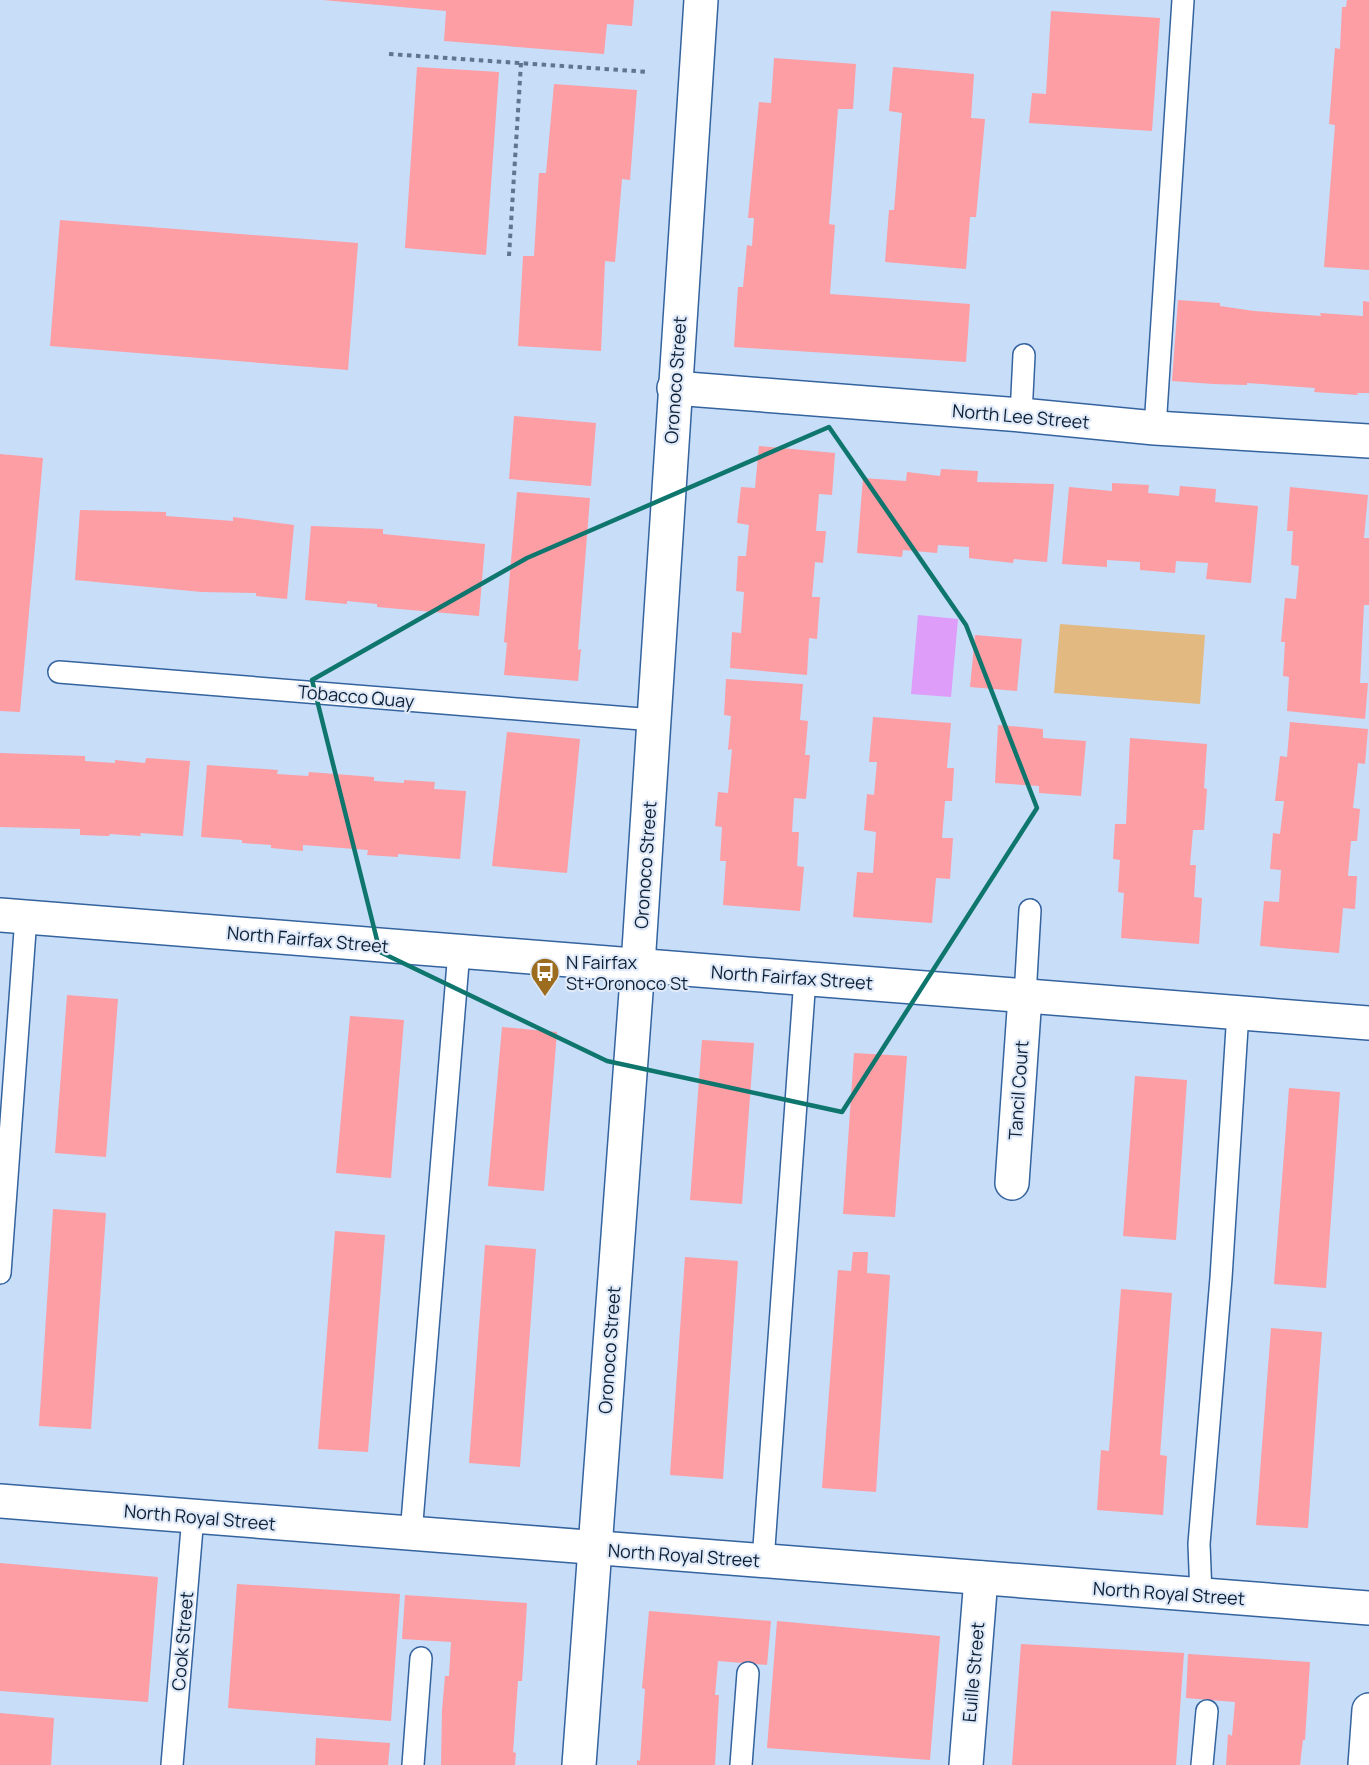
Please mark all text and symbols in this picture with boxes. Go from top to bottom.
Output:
street label: Oronoco Street [659,315,691,445]
street label: North Lee Street [951,398,1091,434]
street label: Tobacco Quay [297,679,416,713]
street label: Oronoco Street [629,800,661,930]
street label: North Fairfax Street [226,920,390,958]
place label: N Fairfax St+Oronoco St [566,950,688,995]
bus stop icon: N Fairfax St+Oronoco St [529,956,561,998]
street label: North Fairfax Street [710,959,874,995]
street label: Tancil Court [1003,1039,1033,1141]
street label: Oronoco Street [593,1285,625,1415]
street label: North Royal Street [123,1498,277,1536]
street label: North Royal Street [607,1538,761,1572]
street label: North Royal Street [1092,1576,1246,1610]
street label: Cook Street [166,1590,198,1692]
street label: Euille Street [957,1621,989,1723]

